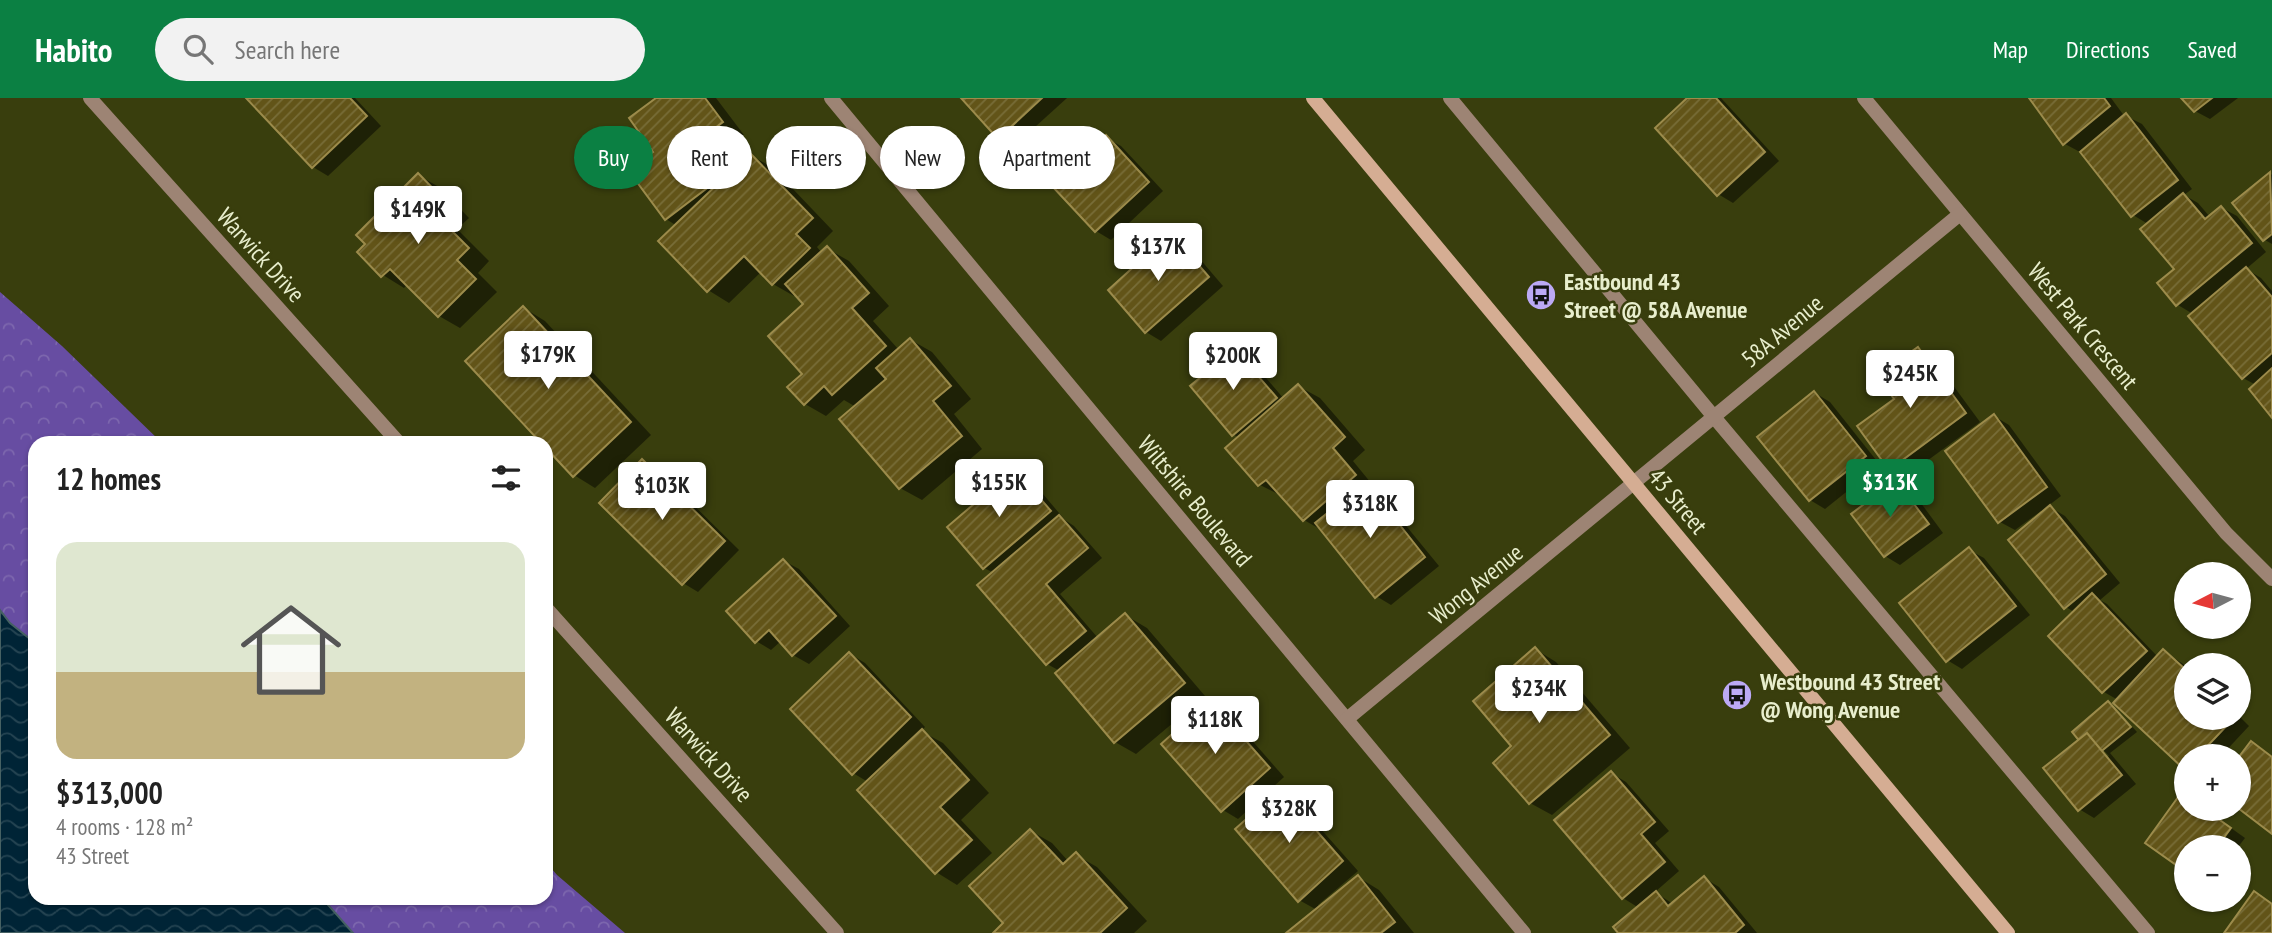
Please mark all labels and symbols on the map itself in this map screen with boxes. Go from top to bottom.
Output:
pin: $149K [369,186,467,246]
street label: Warwick Drive [210,201,312,309]
pin: $137K [1109,223,1207,283]
street label: West Park Crescent [2021,256,2145,396]
place label: Eastbound 43 Street @ 58A Avenue [1564,266,1748,325]
bus stop icon: Eastbound 43 Street @ 58A Avenue [1524,278,1558,312]
street label: 58A Avenue [1735,288,1829,374]
pin: $179K [499,331,597,391]
pin: $200K [1184,332,1282,392]
pin: $245K [1861,350,1959,410]
street label: Wiltshire Boulevard [1131,429,1259,573]
pin: $155K [950,460,1048,519]
pin: $313K [1841,460,1939,519]
pin: $103K [613,462,711,522]
street label: 43 Street [1642,462,1715,541]
pin: $318K [1321,480,1419,540]
street label: Wong Avenue [1423,537,1529,631]
north arrow [2174,562,2250,639]
pin: $234K [1490,666,1588,725]
place label: Westbound 43 Street @ Wong Avenue [1759,666,1940,725]
bus stop icon: Westbound 43 Street @ Wong Avenue [1720,678,1754,712]
pin: $118K [1166,696,1264,756]
street label: Warwick Drive [658,701,760,809]
pin: $328K [1240,786,1338,845]

